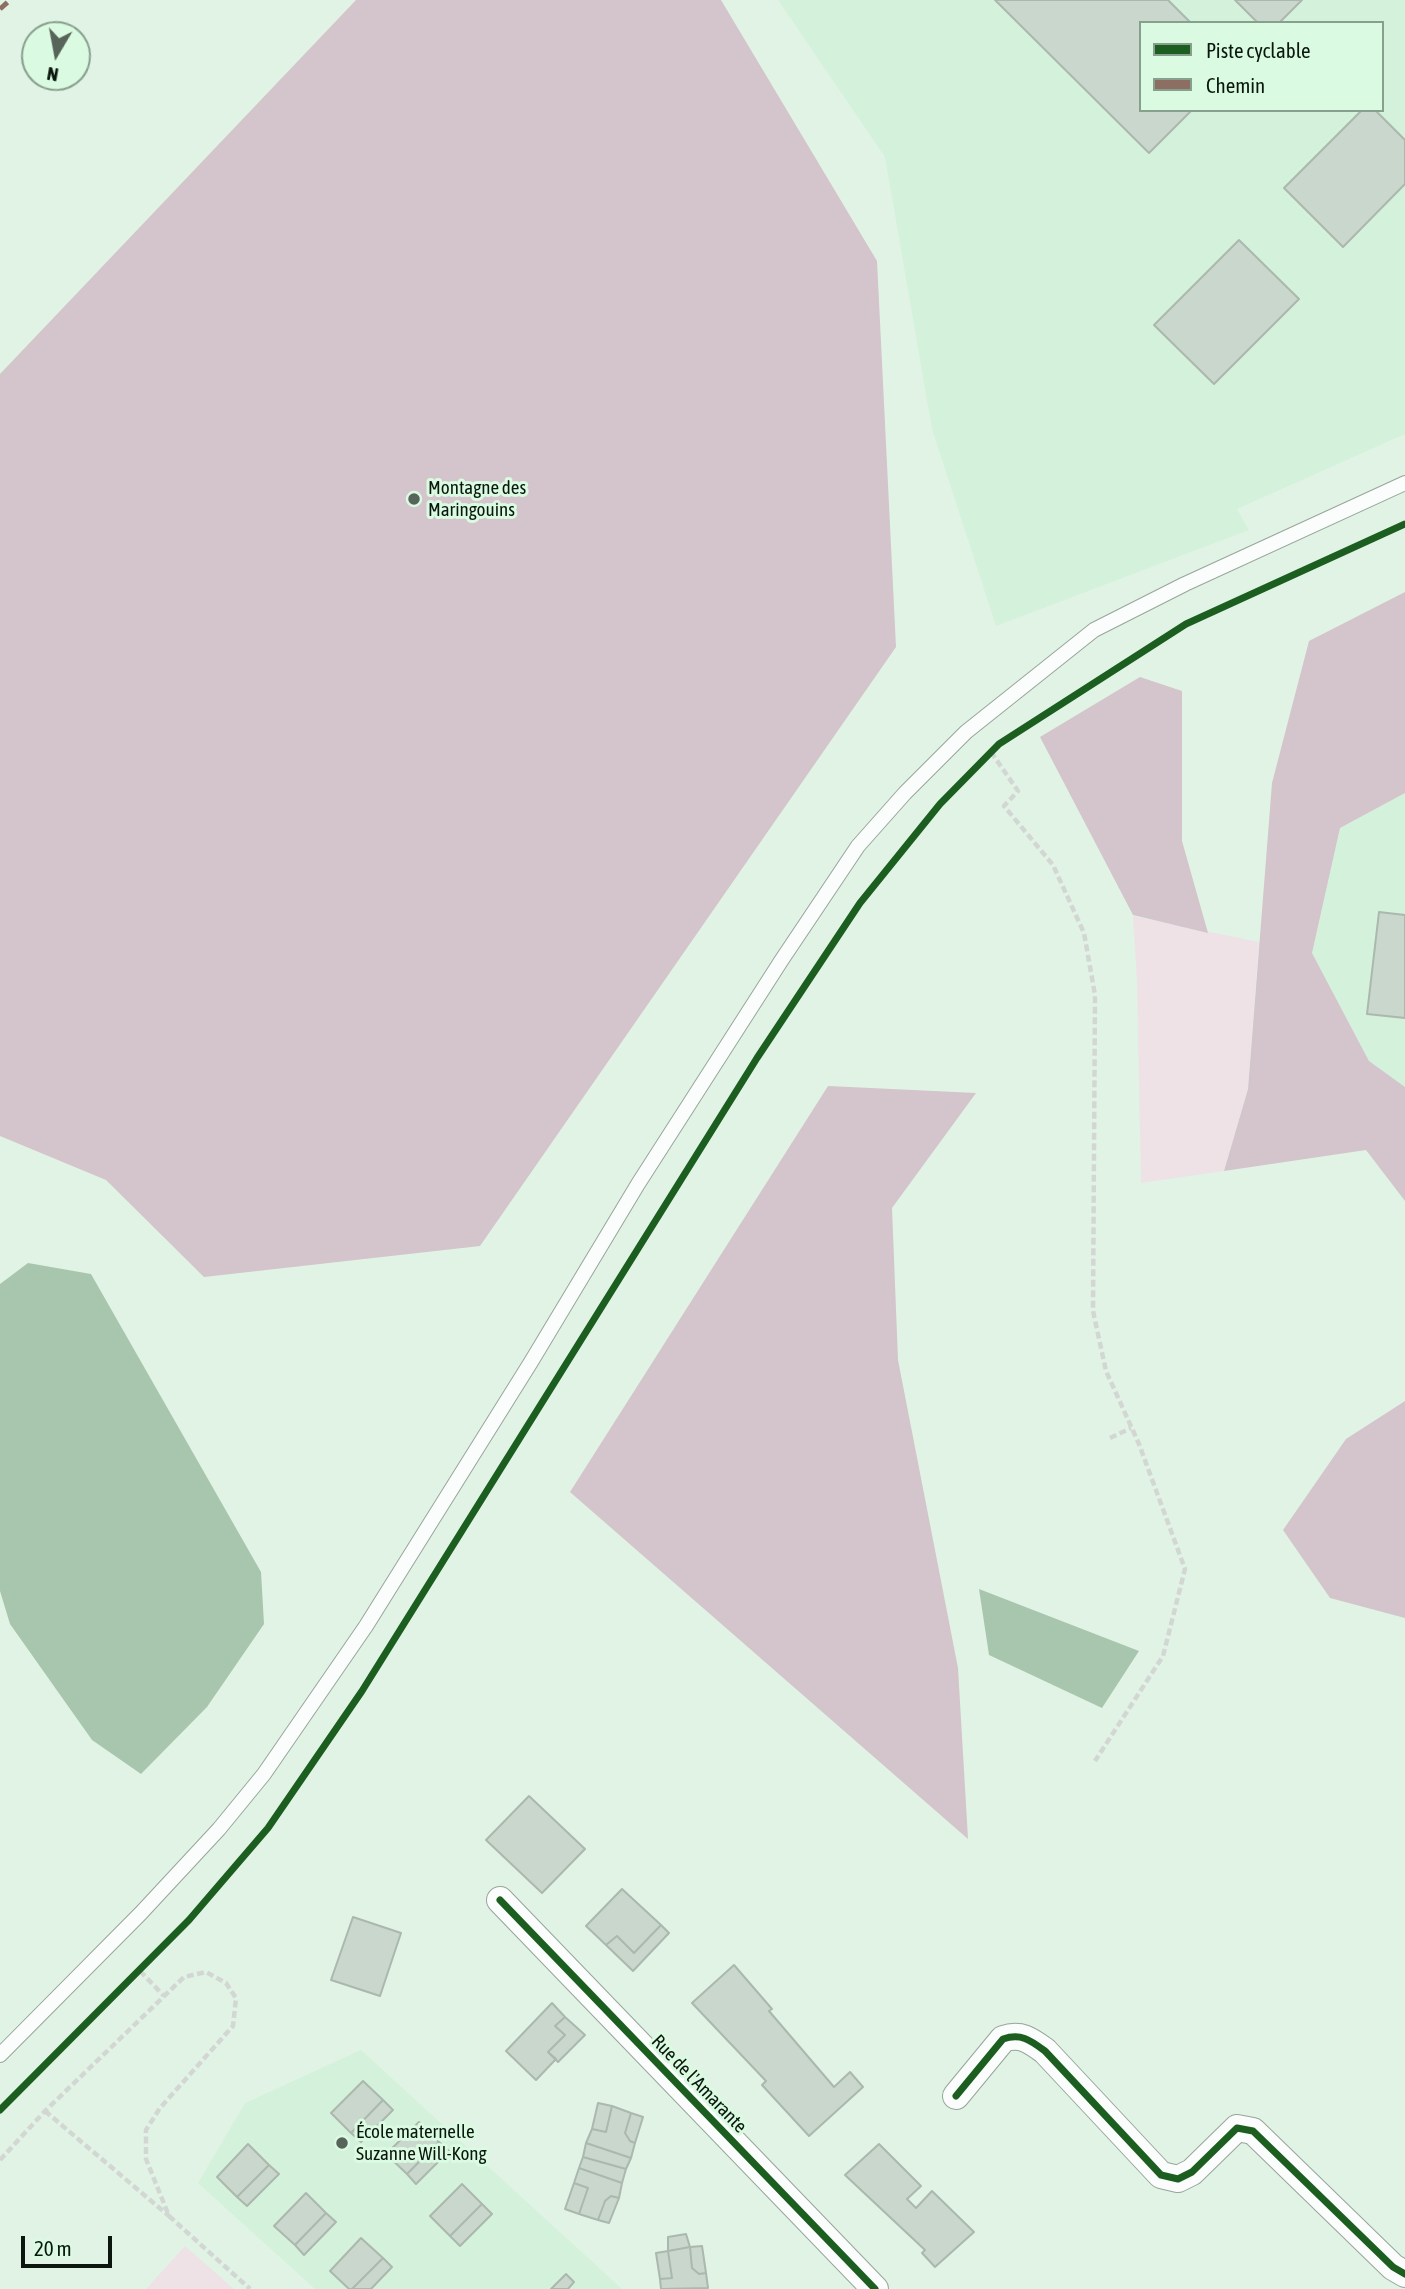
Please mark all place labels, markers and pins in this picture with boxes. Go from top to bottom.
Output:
place label: Montagne des Maringouins [428,477,526,521]
marker: Montagne des Maringouins [406,491,422,507]
place label: École maternelle Suzanne Will-Kong [356,2121,487,2165]
marker: École maternelle Suzanne Will-Kong [334,2135,350,2151]

